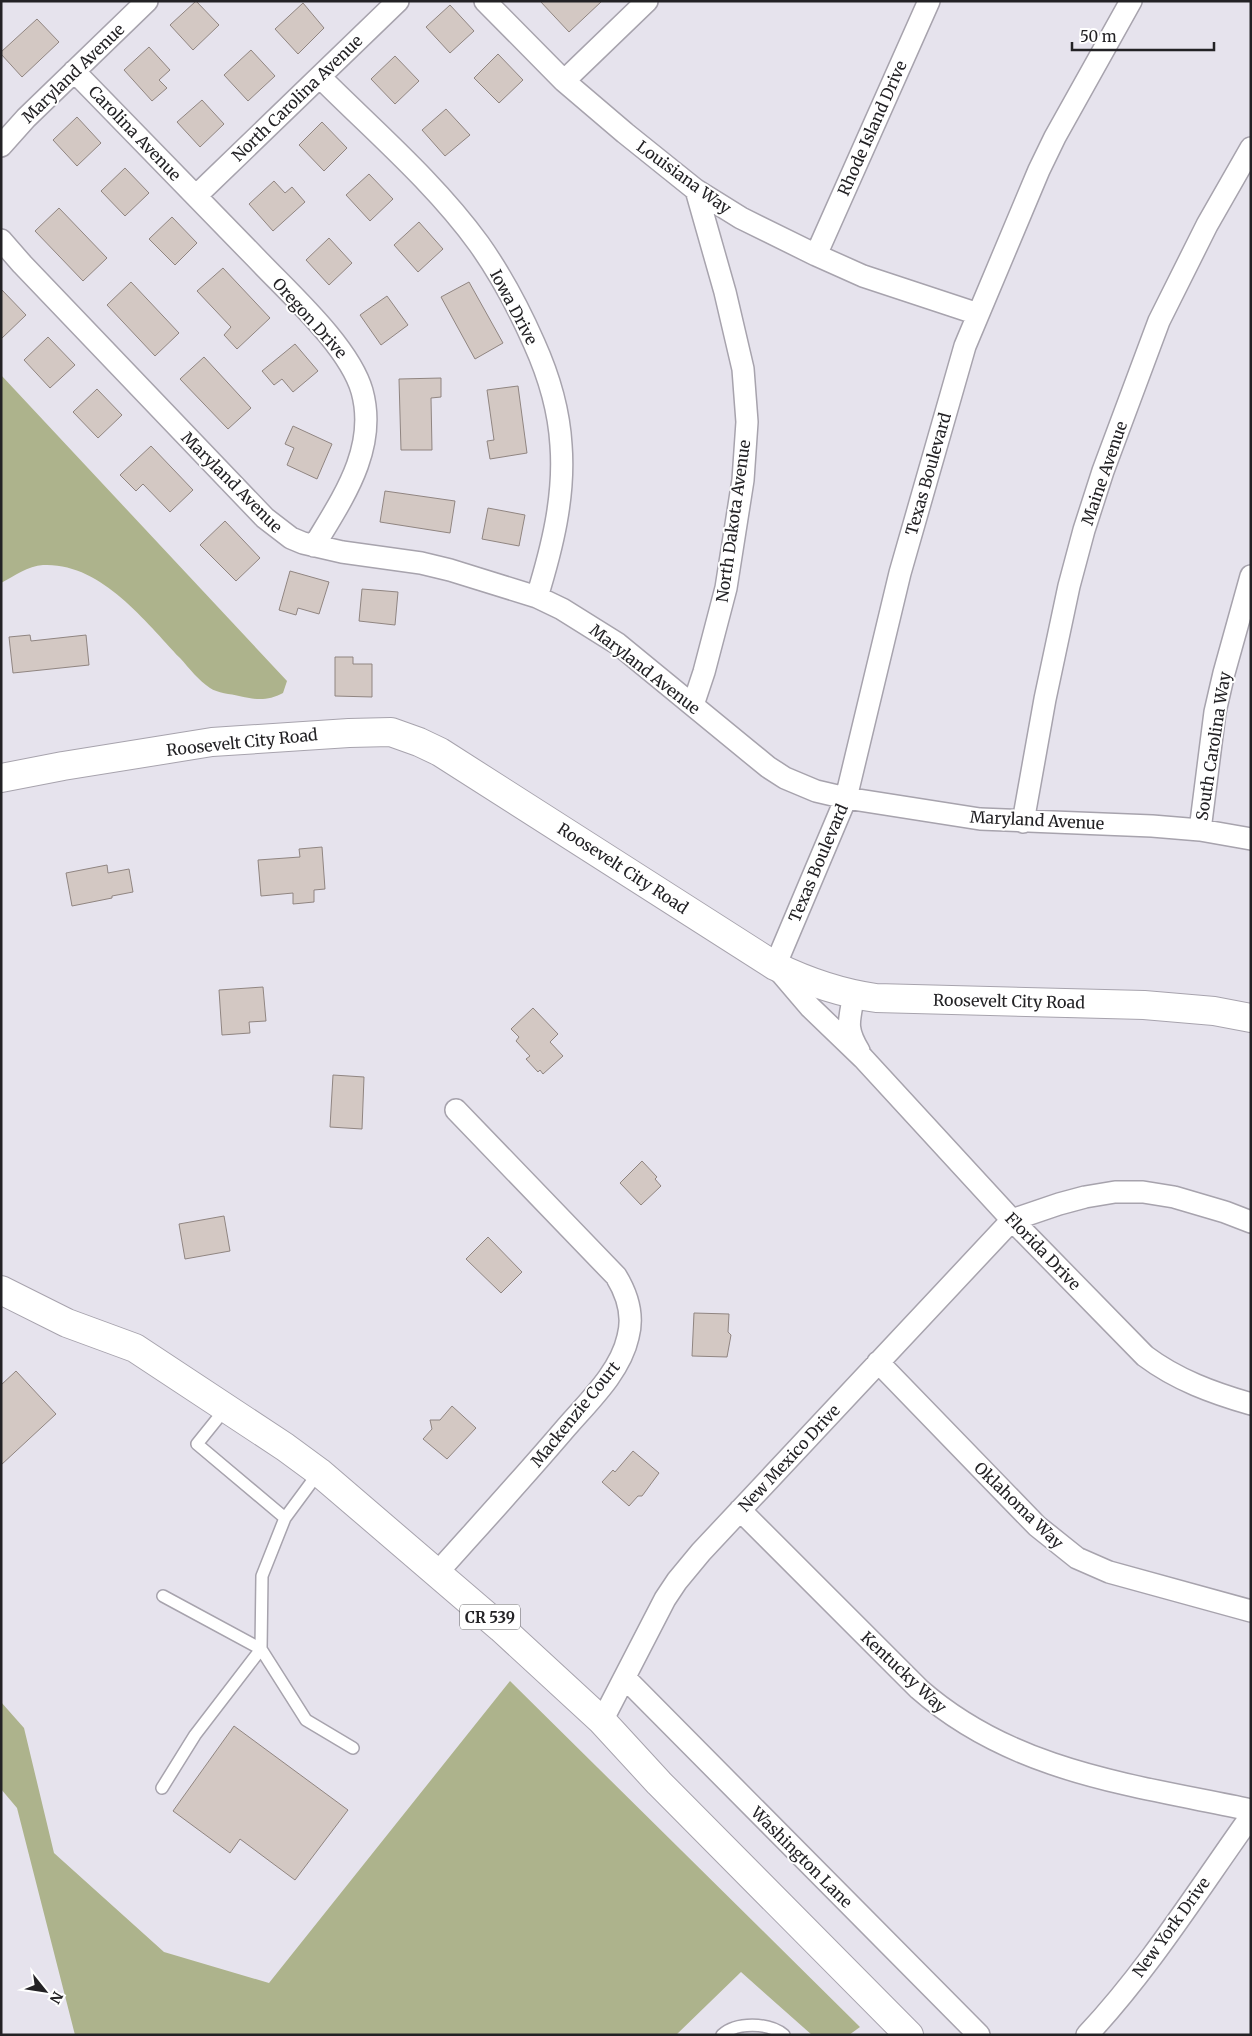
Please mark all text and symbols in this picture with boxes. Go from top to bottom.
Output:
street label: Maryland Avenue [18,19,128,127]
scale bar [1072,20,1214,52]
text: 50 m [1080,27,1117,46]
street label: North Carolina Avenue [228,31,366,165]
street label: Rhode Island Drive [833,57,911,199]
street label: Carolina Avenue [85,81,185,185]
street label: Louisiana Way [633,136,736,218]
street label: Iowa Drive [486,266,542,348]
street label: Oregon Drive [269,274,351,362]
street label: Texas Boulevard [901,410,955,538]
street label: Maine Avenue [1077,418,1131,528]
street label: Maryland Avenue [177,427,287,537]
street label: North Dakota Avenue [712,438,754,604]
street label: Maryland Avenue [586,620,704,718]
street label: South Carolina Way [1191,669,1235,822]
street label: Roosevelt City Road [165,724,319,760]
street label: Texas Boulevard [784,800,852,925]
street label: Maryland Avenue [969,806,1105,834]
street label: Roosevelt City Road [554,818,692,918]
street label: Roosevelt City Road [933,990,1086,1012]
street label: Florida Drive [1001,1208,1085,1294]
street label: Mackenzie Court [526,1357,624,1471]
street label: New Mexico Drive [734,1400,844,1516]
street label: Oklahoma Way [970,1457,1068,1553]
road number: CR 539 [460,1604,520,1630]
street label: Kentucky Way [857,1627,952,1717]
street label: Washington Lane [746,1801,857,1912]
street label: New York Drive [1128,1873,1214,1981]
north arrow [20,1966,70,2016]
text: N [46,1988,67,2007]

